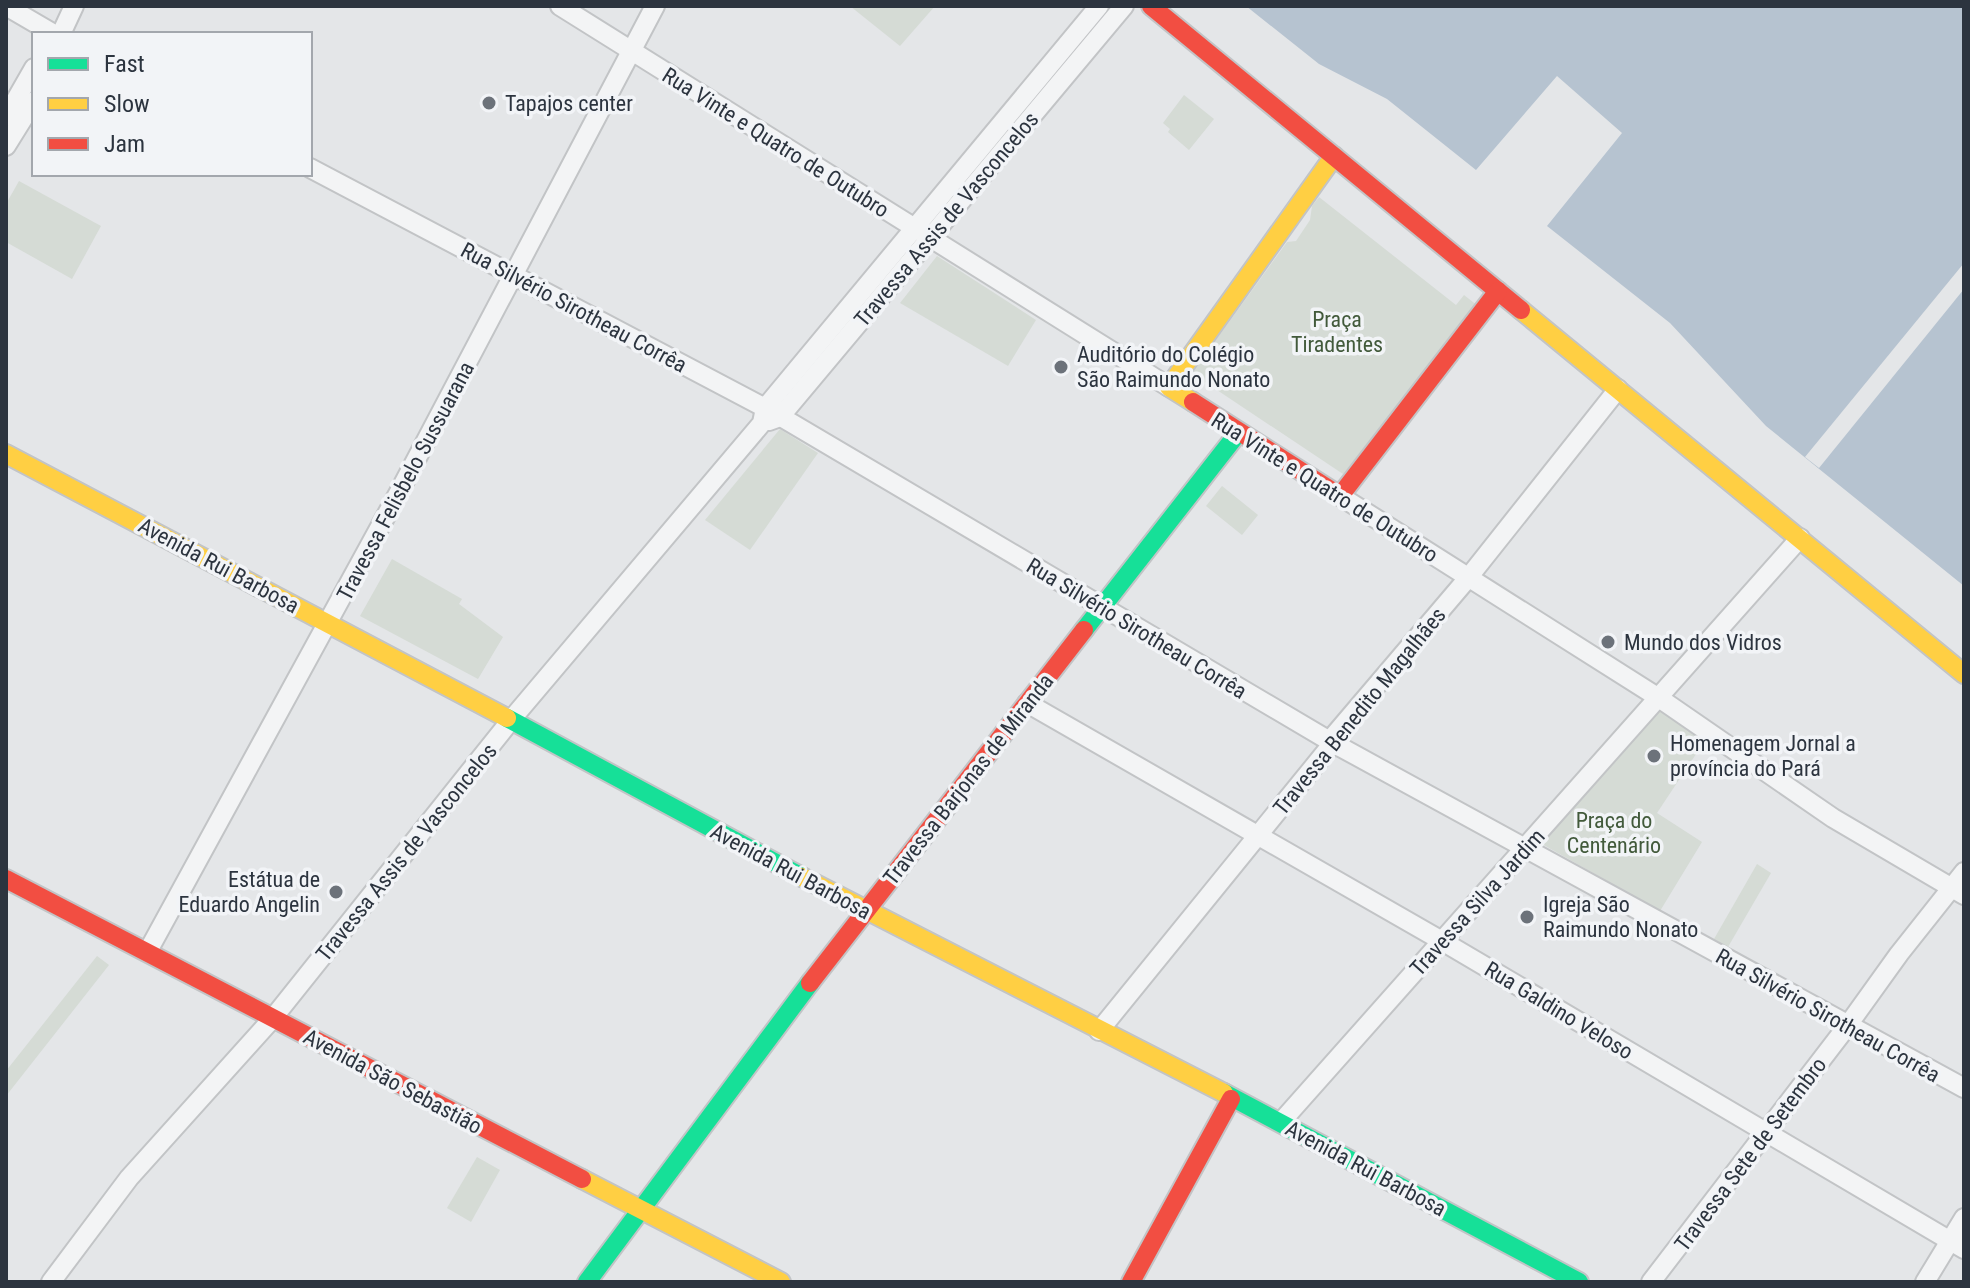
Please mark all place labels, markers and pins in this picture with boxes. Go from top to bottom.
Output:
place label: Tapajos center [505,91,633,116]
marker: Tapajos center [480,94,498,112]
place label: Auditório do Colégio São Raimundo Nonato [1077,342,1270,392]
marker: Auditório do Colégio São Raimundo Nonato [1052,358,1070,376]
place label: Mundo dos Vidros [1624,630,1782,655]
marker: Mundo dos Vidros [1599,633,1617,651]
place label: Homenagem Jornal a província do Pará [1670,731,1856,781]
marker: Homenagem Jornal a província do Pará [1645,747,1663,765]
place label: Estátua de Eduardo Angelin [178,867,320,917]
marker: Estátua de Eduardo Angelin [327,883,345,901]
place label: Igreja São Raimundo Nonato [1543,892,1698,942]
marker: Igreja São Raimundo Nonato [1518,908,1536,926]

